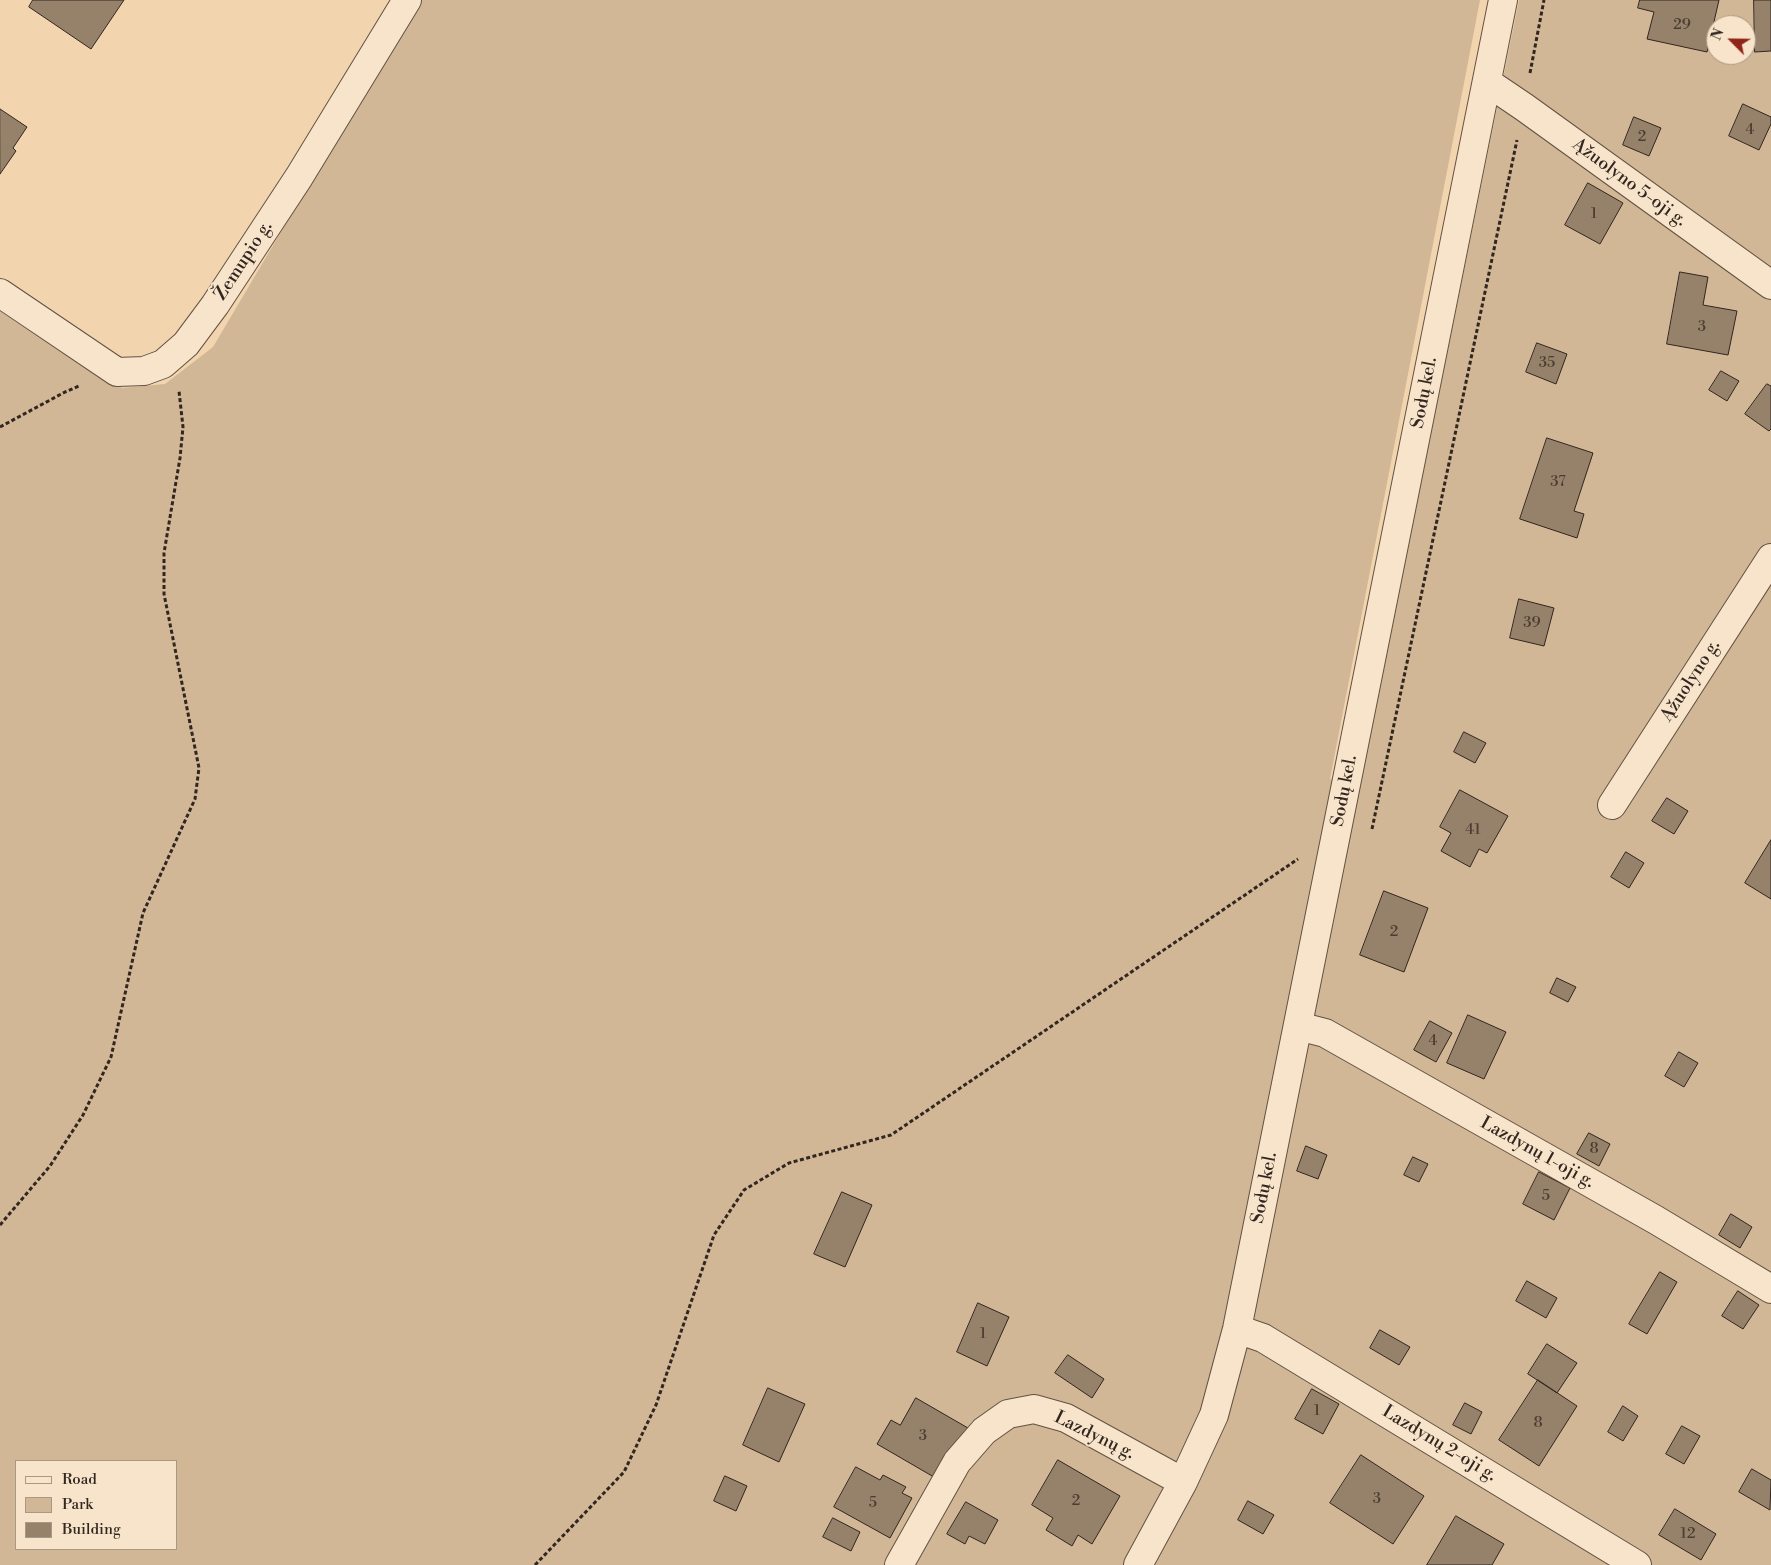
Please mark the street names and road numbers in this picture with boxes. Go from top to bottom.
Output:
street label: Ąžuolyno 5-oji g. [1568,134,1690,232]
street label: Žemupio g. [210,217,278,305]
street label: Sodų kel. [1407,355,1443,431]
street label: Ąžuolyno g. [1657,636,1725,726]
street label: Sodų kel. [1327,753,1363,829]
street label: Lazdynų 1-oji g. [1476,1113,1598,1193]
street label: Sodų kel. [1247,1150,1283,1226]
street label: Lazdynų 2-oji g. [1378,1401,1500,1487]
street label: Lazdynų g. [1050,1407,1138,1465]

